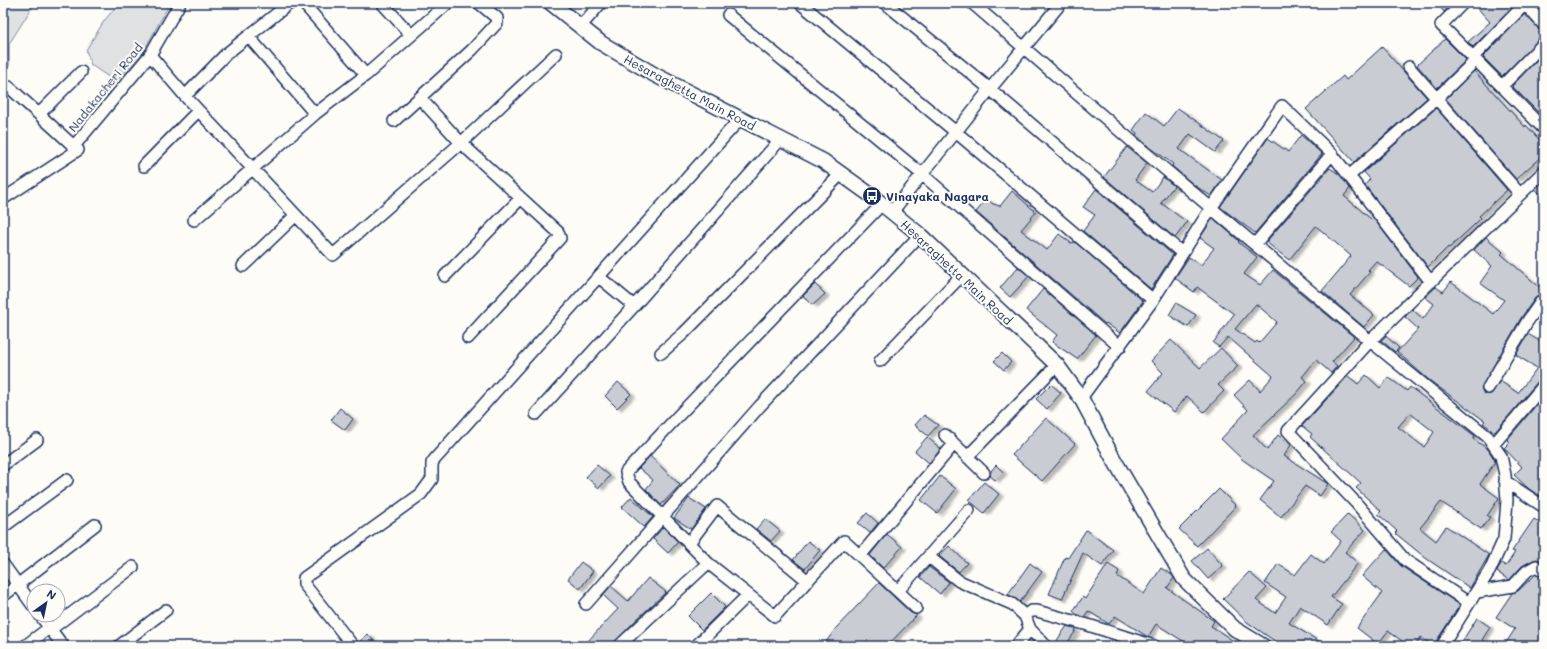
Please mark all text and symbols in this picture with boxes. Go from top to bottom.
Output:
street label: Nadakacheri Road [64,39,146,135]
street label: Hesaraghetta Main Road [621,50,759,134]
bus stop icon: Vinayaka Nagara [861,185,883,207]
place label: Vinayaka Nagara [886,188,989,204]
street label: Hesaraghetta Main Road [898,216,1016,328]
north arrow [26,583,66,623]
text: N [44,586,59,603]

